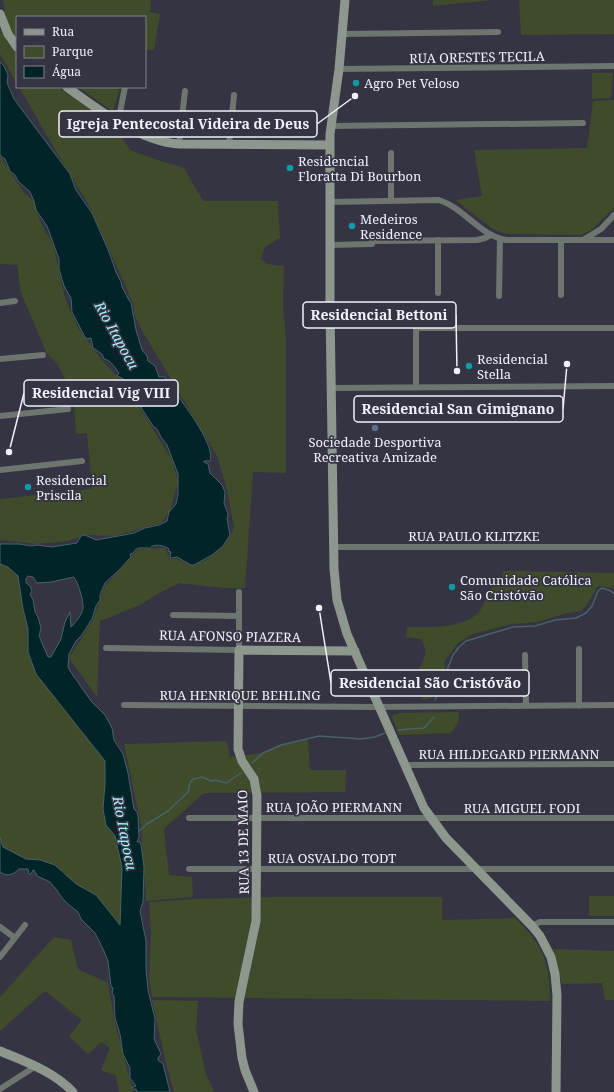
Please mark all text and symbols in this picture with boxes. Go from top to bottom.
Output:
legend [16,16,146,88]
text: Rua [52,23,74,40]
text: Parque [52,43,93,60]
street label: RUA ORESTES TECILA [409,47,546,67]
text: Água [52,63,81,80]
place label: Agro Pet Veloso [364,74,460,92]
marker: Agro Pet Veloso [351,78,361,88]
callout: Igreja Pentecostal Videira de Deus [59,111,317,137]
text: Igreja Pentecostal Videira de Deus [67,114,309,133]
place label: Residencial Floratta Di Bourbon [298,152,422,185]
marker: Residencial Floratta Di Bourbon [285,163,295,173]
place label: Medeiros Residence [360,210,422,243]
marker: Medeiros Residence [347,221,357,231]
water label: Rio Itapocu [90,297,144,373]
callout: Residencial Bettoni [303,302,456,328]
text: Residencial Bettoni [311,305,448,324]
place label: Residencial Stella [477,350,548,383]
marker: Residencial Stella [464,361,474,371]
callout: Residencial Vig VIII [24,380,178,406]
text: Residencial Vig VIII [32,383,170,402]
callout: Residencial San Gimignano [354,396,563,422]
text: Residencial San Gimignano [362,399,554,418]
marker: Sociedade Desportiva Recreativa Amizade [370,423,380,433]
place label: Sociedade Desportiva Recreativa Amizade [308,433,442,466]
place label: Residencial Priscila [36,471,107,504]
marker: Residencial Priscila [23,482,33,492]
street label: RUA PAULO KLITZKE [408,527,540,545]
place label: Comunidade Católica São Cristóvão [460,571,591,604]
marker: Comunidade Católica São Cristóvão [447,582,457,592]
street label: RUA AFONSO PIAZERA [159,626,302,646]
callout: Residencial São Cristóvão [331,670,529,696]
text: Residencial São Cristóvão [339,673,521,692]
street label: RUA HENRIQUE BEHLING [159,686,321,704]
street label: RUA HILDEGARD PIERMANN [419,745,600,763]
street label: RUA 13 DE MAIO [233,790,253,894]
water label: Rio Itapocu [108,793,142,872]
street label: RUA JOÃO PIERMANN [266,798,402,816]
street label: RUA MIGUEL FODI [464,799,581,817]
street label: RUA OSVALDO TODT [268,849,396,867]

